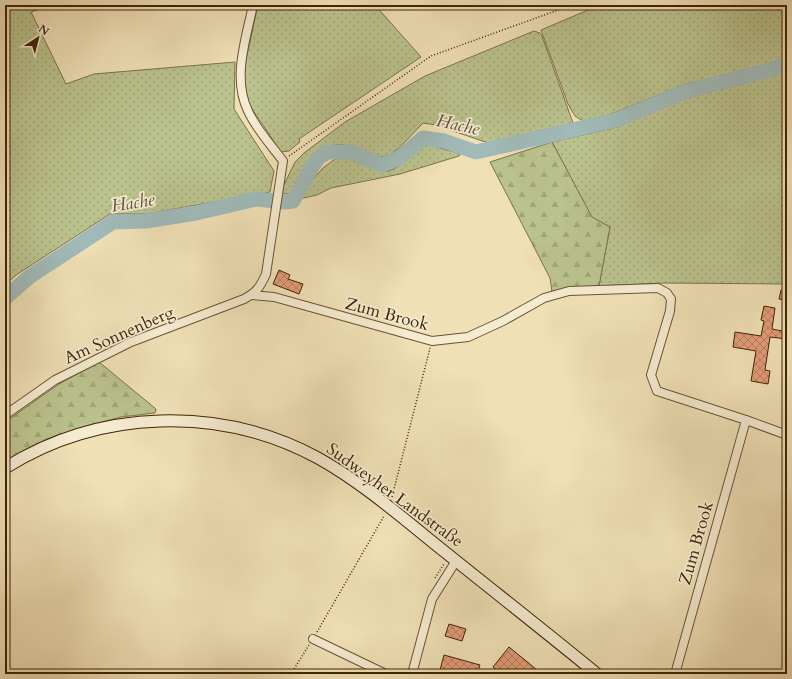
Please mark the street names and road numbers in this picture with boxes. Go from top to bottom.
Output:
street label: Zum Brook [343,292,432,336]
street label: Am Sonnenberg [60,300,178,370]
street label: Sudweyher Landstraße [322,438,468,552]
street label: Zum Brook [673,498,719,587]

